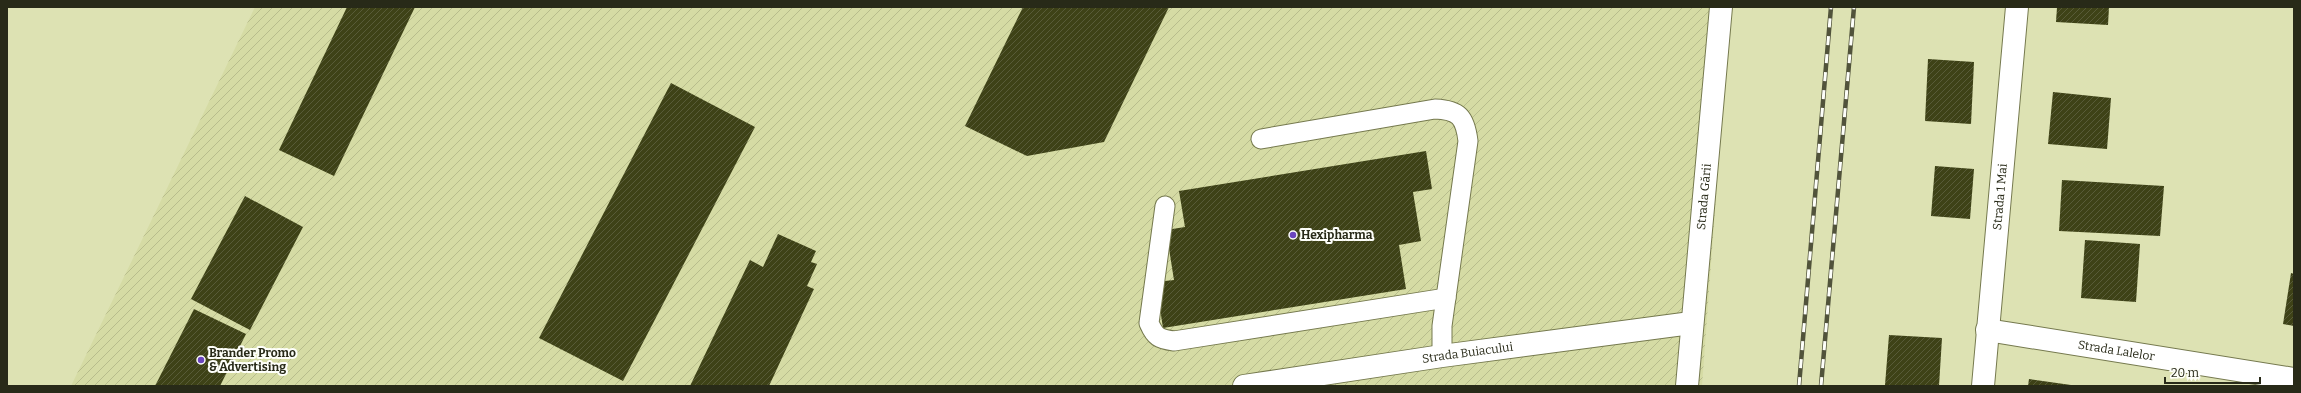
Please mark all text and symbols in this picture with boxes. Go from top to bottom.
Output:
street label: Strada 1 Mai [1990,162,2010,231]
street label: Strada Gării [1694,163,1714,230]
place label: Hexipharma [1301,228,1373,242]
marker: Hexipharma [1288,230,1298,240]
street label: Strada Lalelor [2077,338,2156,364]
street label: Strada Buiacului [1421,340,1514,366]
place label: Brander Promo & Advertising [209,346,296,374]
marker: Brander Promo & Advertising [196,355,206,365]
scale bar [2165,359,2260,385]
text: 20 m [2171,366,2200,380]

